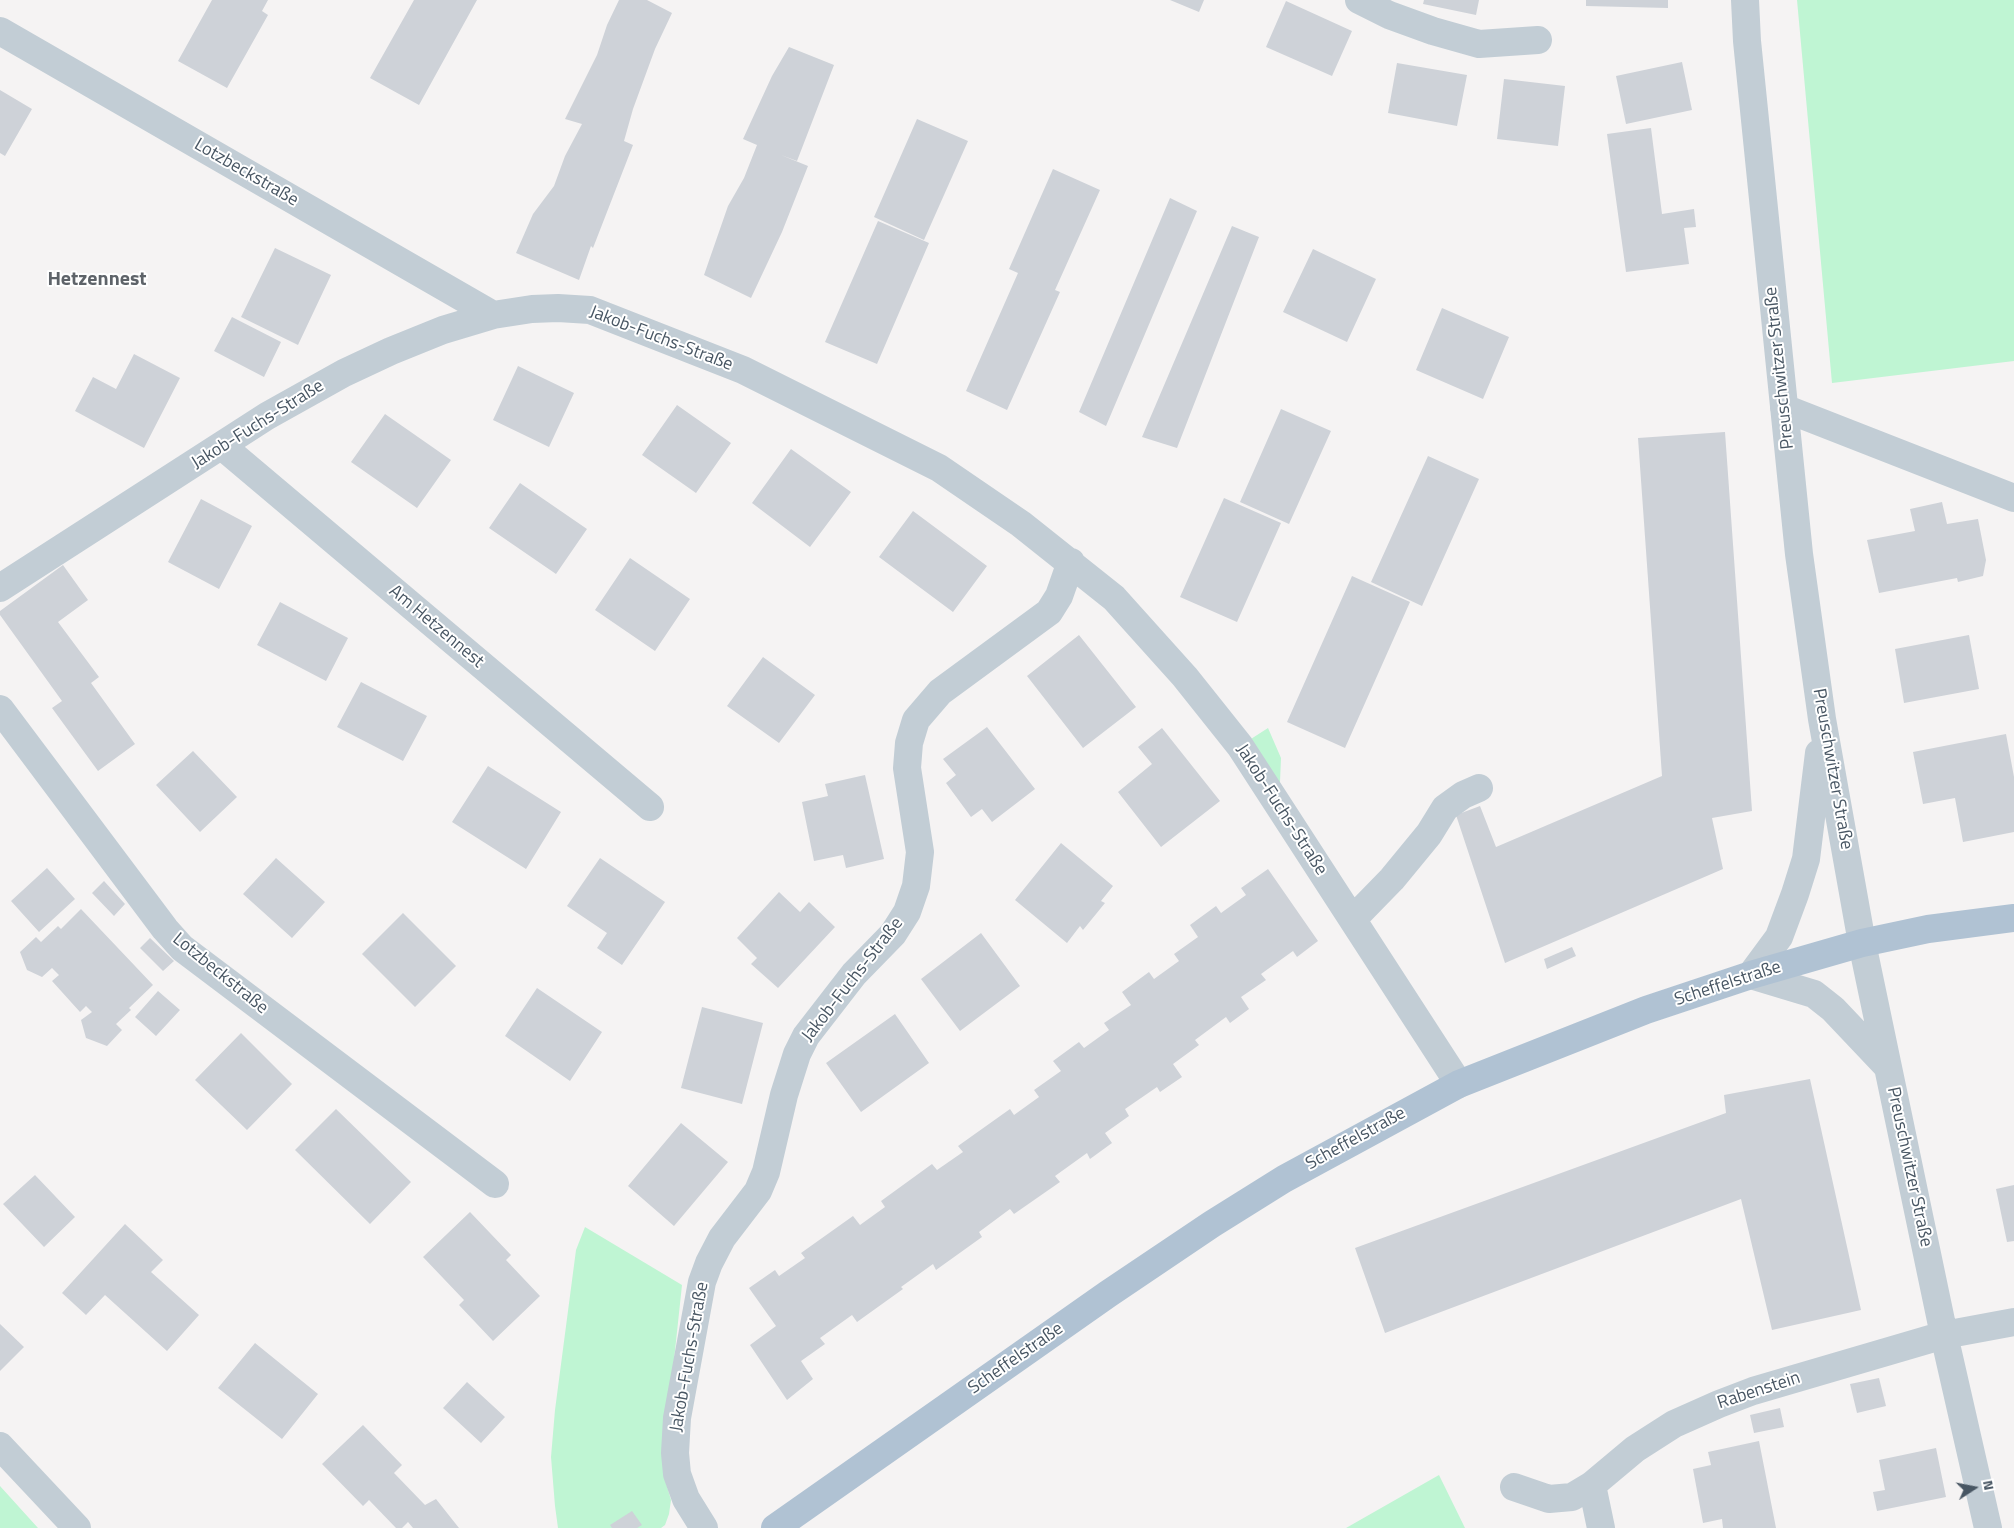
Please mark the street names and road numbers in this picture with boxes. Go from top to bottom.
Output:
street label: Lotzbeckstraße [190,134,302,212]
street label: Preuschwitzer Straße [1761,286,1799,450]
street label: Jakob-Fuchs-Straße [586,302,736,376]
street label: Jakob-Fuchs-Straße [188,376,328,474]
street label: Am Hetzennest [384,581,488,673]
street label: Preuschwitzer Straße [1807,687,1857,851]
street label: Jakob-Fuchs-Straße [1231,740,1331,880]
street label: Jakob-Fuchs-Straße [798,914,908,1046]
street label: Lotzbeckstraße [168,929,272,1019]
street label: Scheffelstraße [1672,957,1784,1011]
street label: Preuschwitzer Straße [1881,1085,1937,1249]
street label: Scheffelstraße [1302,1103,1410,1175]
street label: Jakob-Fuchs-Straße [666,1280,714,1434]
street label: Scheffelstraße [964,1318,1068,1400]
street label: Rabenstein [1715,1367,1803,1415]

